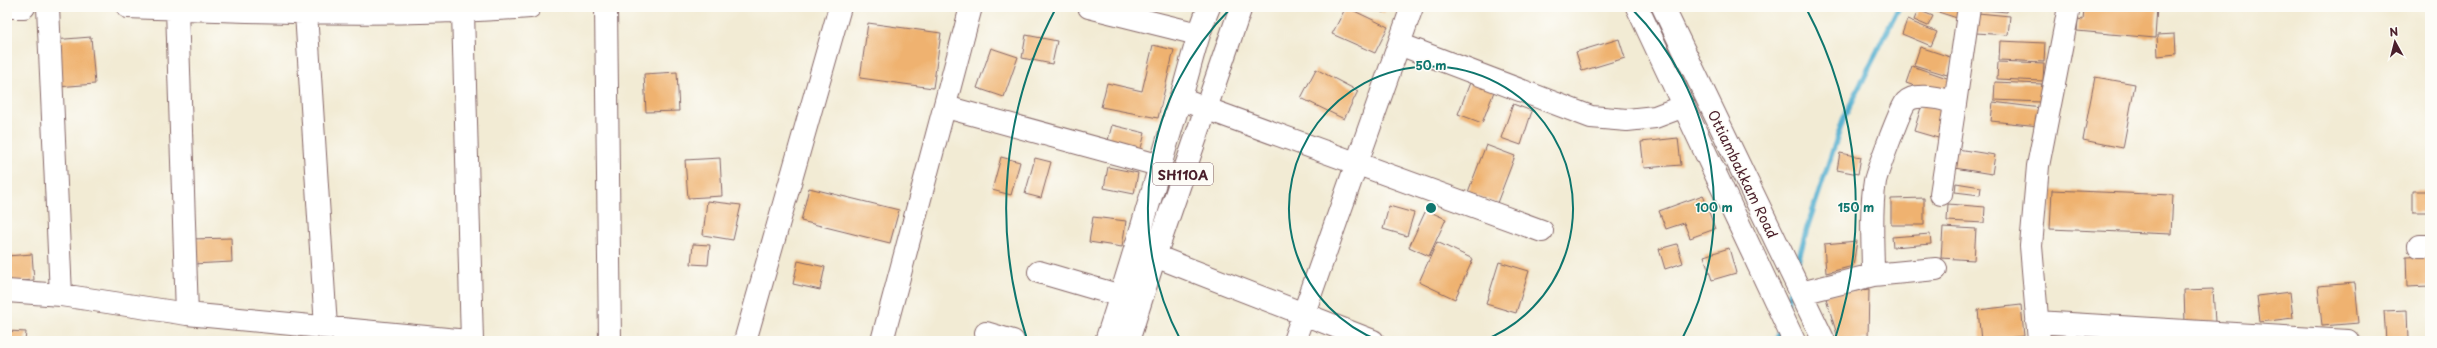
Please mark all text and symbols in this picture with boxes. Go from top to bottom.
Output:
north arrow [2375,22,2415,62]
text: N [2388,23,2399,41]
text: 50 m [1415,56,1447,74]
street label: Ottiambakkam Road [1703,106,1783,242]
road number: SH110A [1153,163,1213,185]
text: 100 m [1695,198,1733,216]
text: 150 m [1838,198,1874,216]
centre of rings [1424,201,1438,215]

